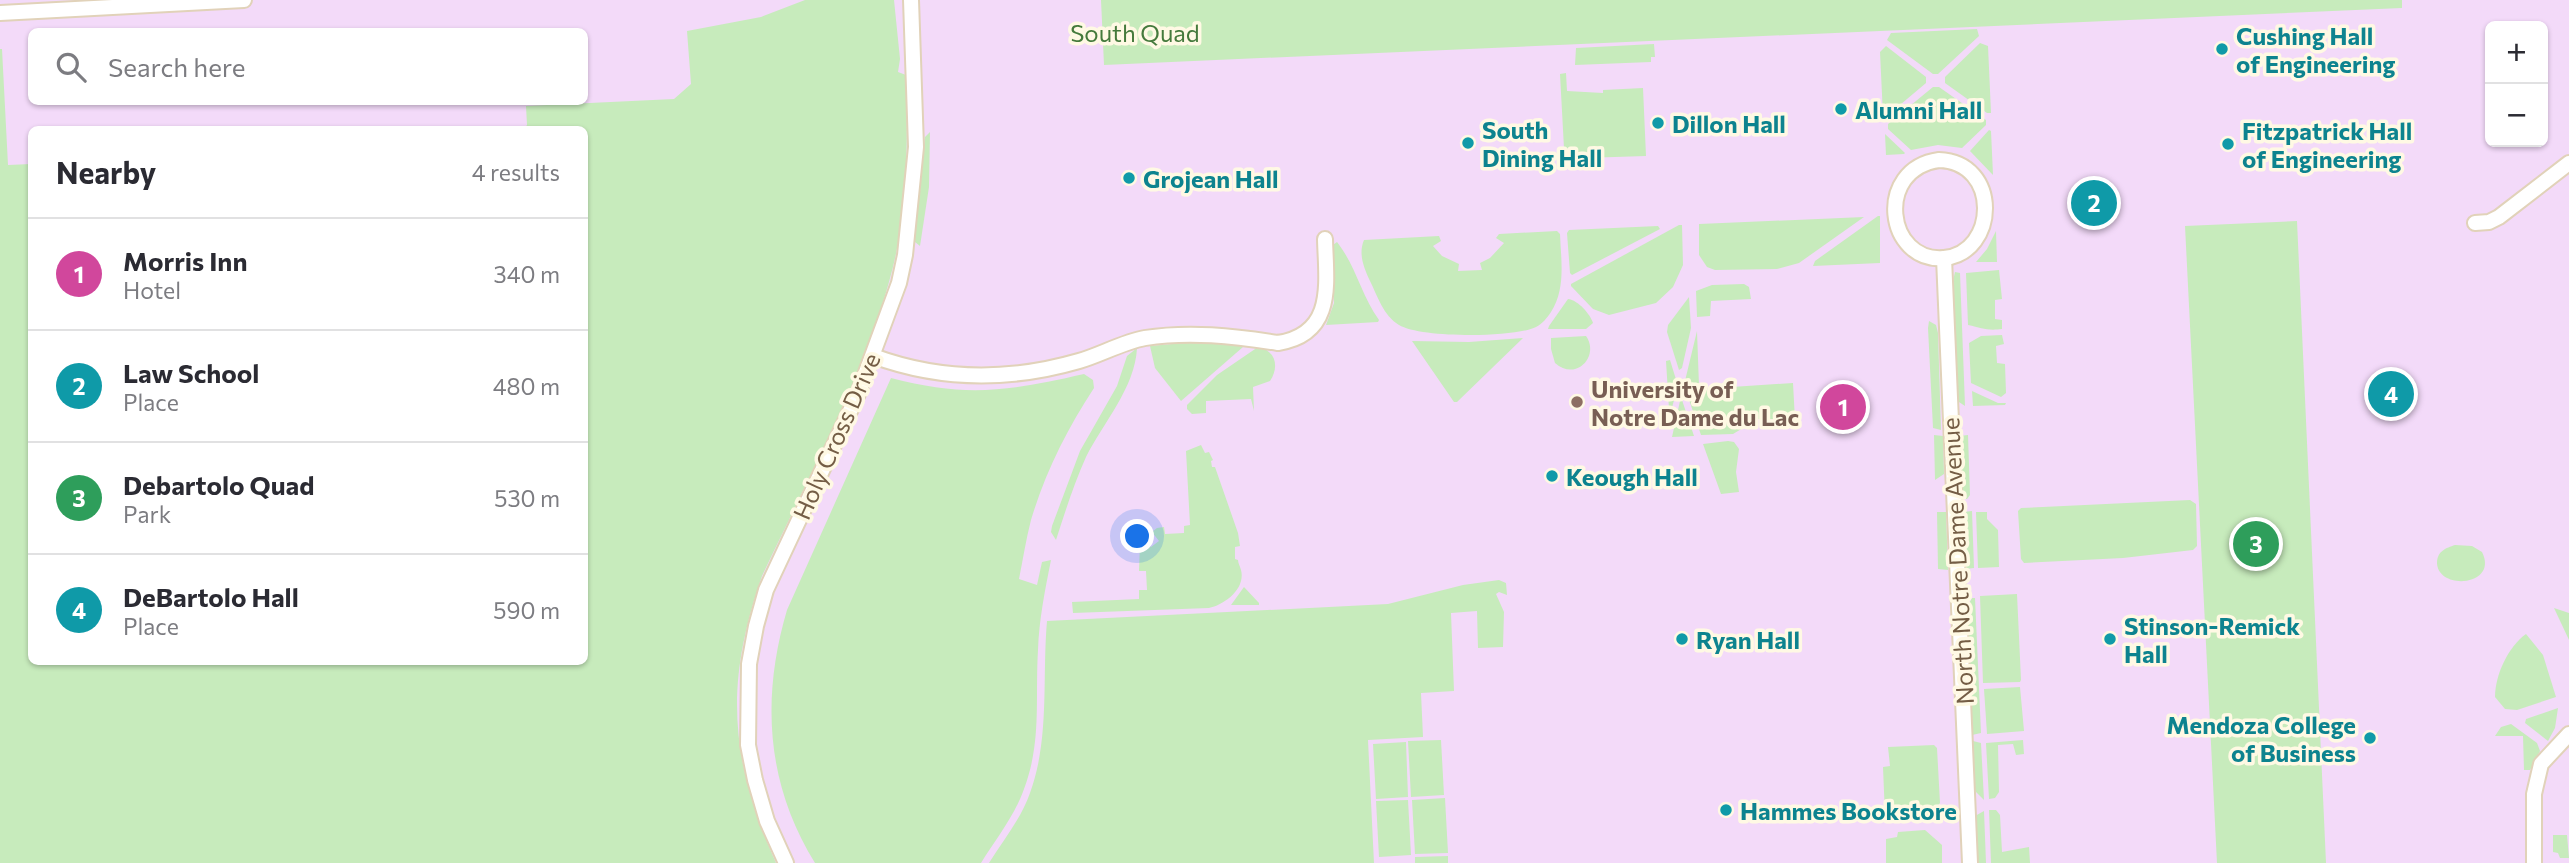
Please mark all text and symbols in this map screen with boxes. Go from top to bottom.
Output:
park label: South Quad [1070,18,1200,47]
place label: Cushing Hall of Engineering [2236,21,2396,78]
map controls [2485,21,2548,147]
button: + [2485,21,2548,84]
search box [28,28,588,105]
marker: Cushing Hall of Engineering [2214,41,2230,57]
icon: search [52,48,90,86]
text: Search here [108,51,246,82]
button: − [2485,84,2548,147]
place label: Alumni Hall [1855,95,1982,124]
marker: Alumni Hall [1833,101,1849,117]
place label: Dillon Hall [1672,109,1786,138]
place label: South Dining Hall [1482,115,1602,172]
marker: Dillon Hall [1650,115,1666,131]
place label: Fitzpatrick Hall of Engineering [2242,116,2412,173]
marker: South Dining Hall [1460,135,1476,151]
marker: Fitzpatrick Hall of Engineering [2220,136,2236,152]
text: Nearby [56,153,156,190]
text: 4 results [472,158,560,186]
place label: Grojean Hall [1143,164,1279,193]
marker: Grojean Hall [1121,170,1137,186]
pin: 2 [2071,177,2117,229]
text: Morris Inn [123,245,247,276]
text: 1 [74,260,84,288]
text: 340 m [494,260,560,288]
text: Hotel [123,276,181,304]
street label: Holy Cross Drive [786,348,886,524]
text: Law School [123,357,259,388]
pin: 4 [2368,368,2414,420]
text: 2 [72,372,86,400]
text: 480 m [493,372,560,400]
place label: University of Notre Dame du Lac [1591,374,1799,431]
pin: 1 [1820,381,1866,433]
text: Place [123,388,179,416]
marker: University of Notre Dame du Lac [1569,394,1585,410]
street label: North Notre Dame Avenue [1935,417,1979,705]
place label: Keough Hall [1566,462,1698,491]
marker: Keough Hall [1544,468,1560,484]
text: Debartolo Quad [123,469,315,500]
text: 3 [72,484,86,512]
text: 530 m [494,484,560,512]
text: Park [123,500,171,528]
pin: 3 [2233,518,2279,570]
your location [1120,519,1154,553]
text: DeBartolo Hall [123,581,299,612]
text: 4 [72,596,86,624]
text: 590 m [493,596,560,624]
place label: Stinson-Remick Hall [2124,611,2300,668]
text: Place [123,612,179,640]
place label: Ryan Hall [1696,625,1800,654]
marker: Ryan Hall [1674,631,1690,647]
marker: Stinson-Remick Hall [2102,631,2118,647]
place label: Mendoza College of Business [2167,710,2356,767]
marker: Mendoza College of Business [2362,730,2378,746]
place label: Hammes Bookstore [1740,796,1957,825]
marker: Hammes Bookstore [1718,802,1734,818]

